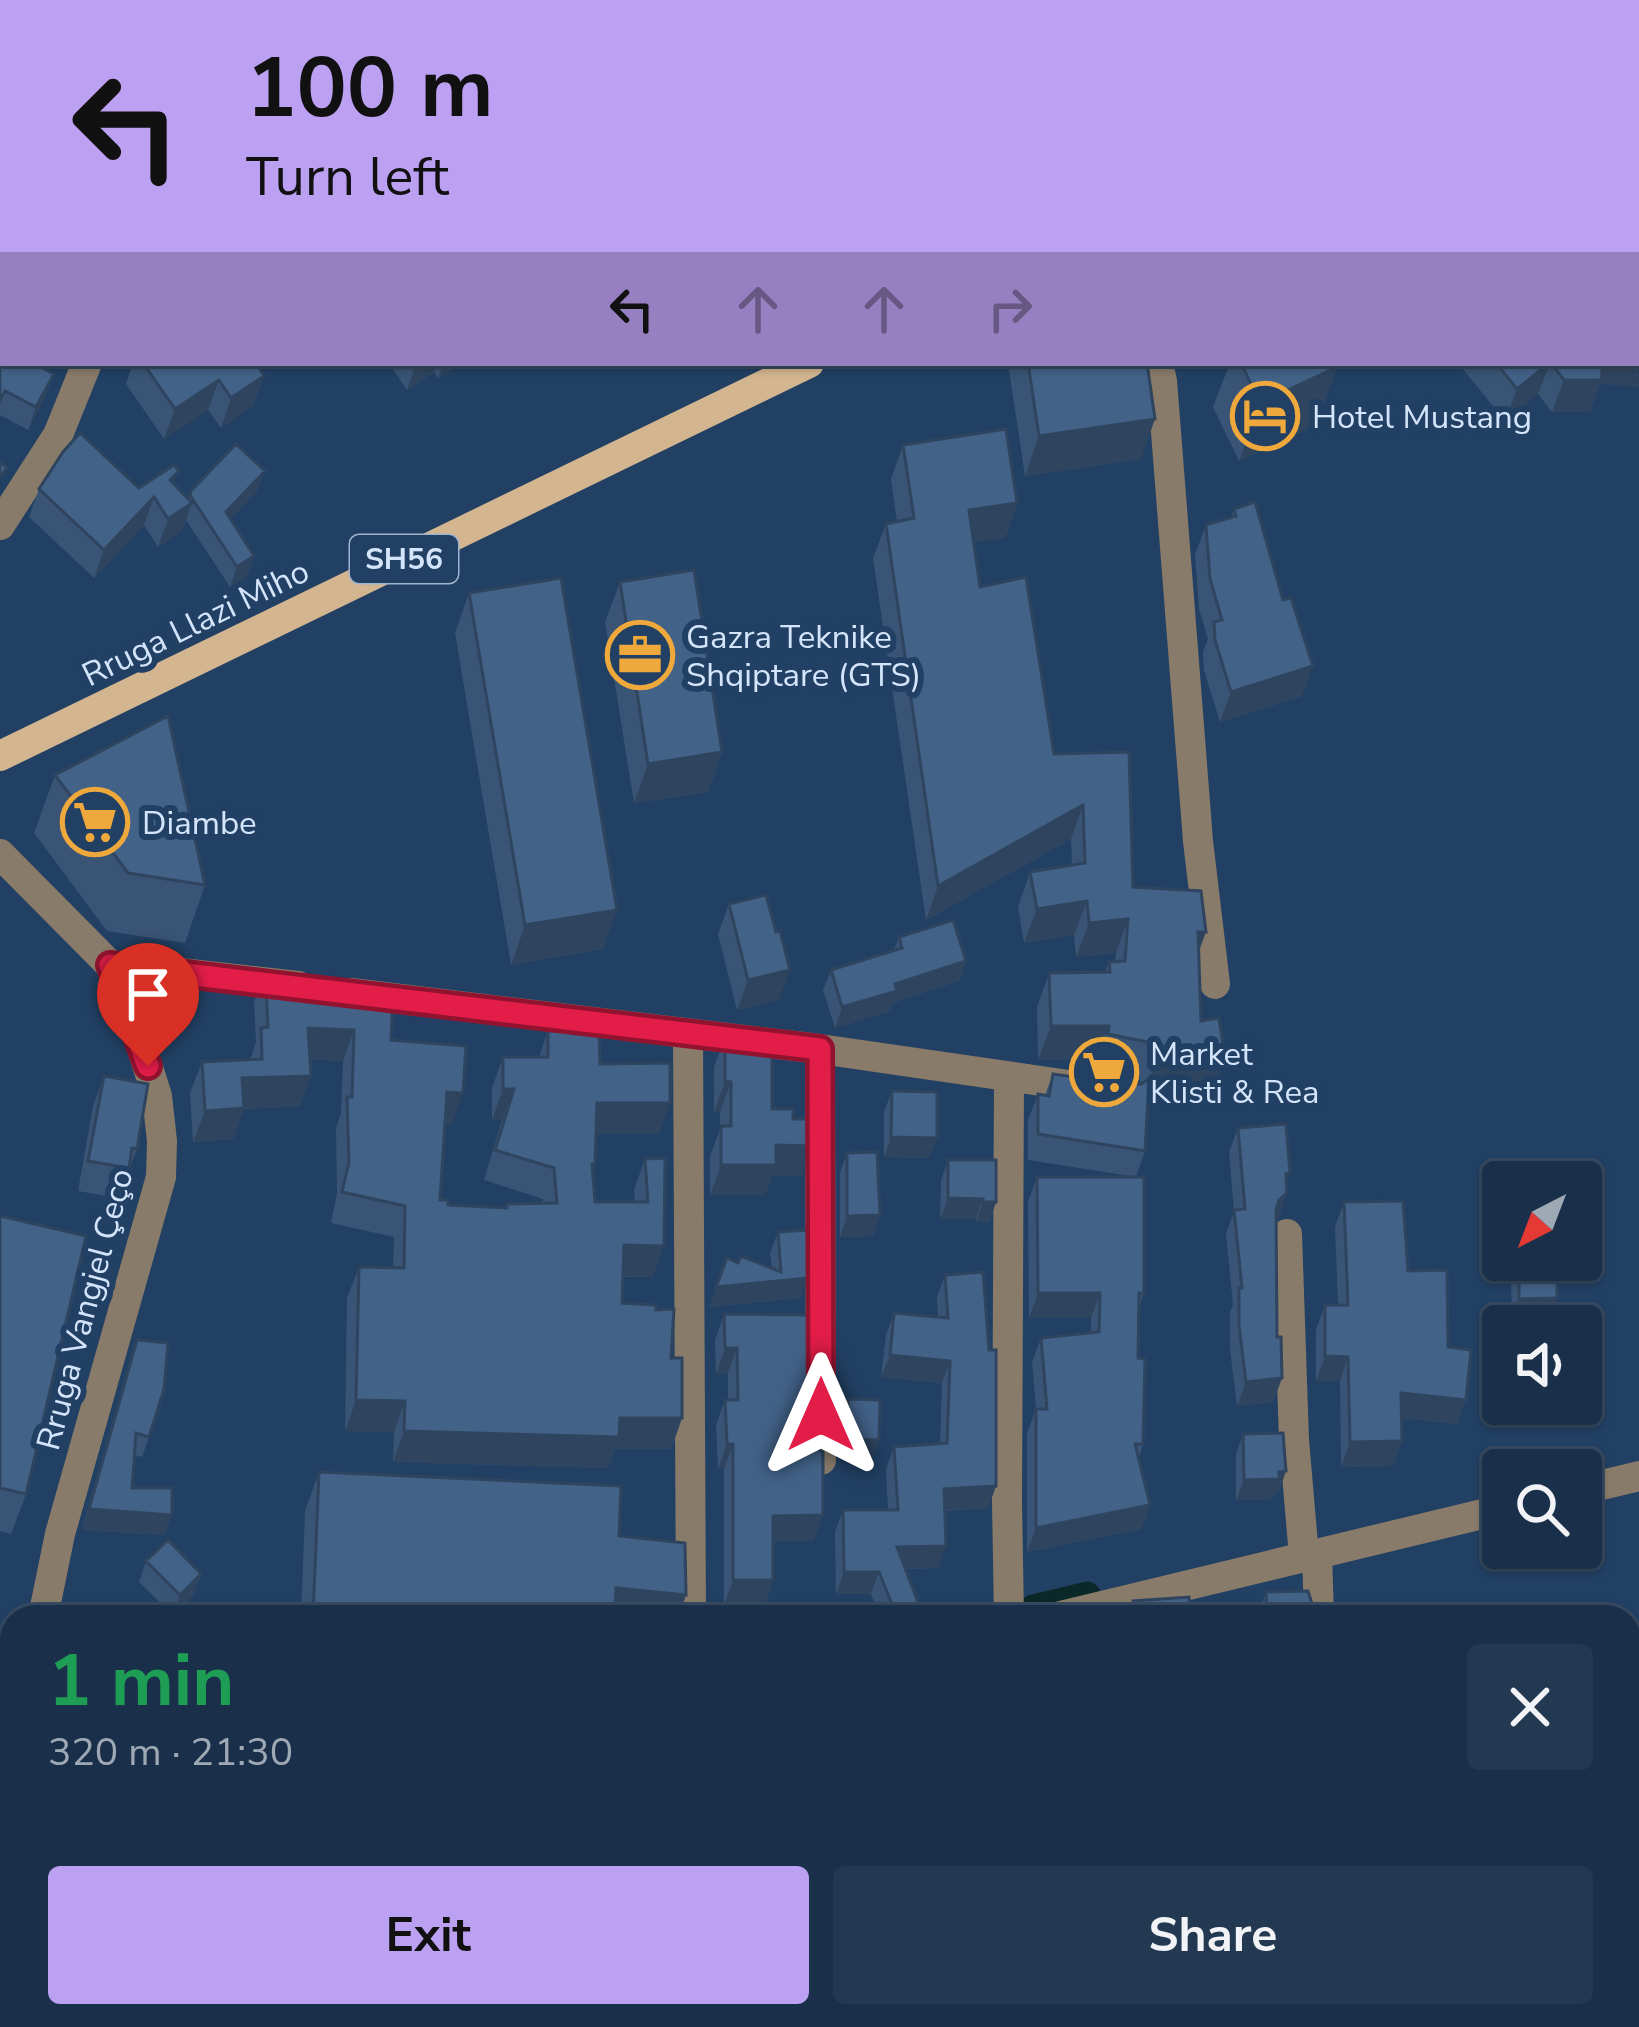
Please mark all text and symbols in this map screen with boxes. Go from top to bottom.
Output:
text: 100 m [246,31,494,146]
icon: left [48,48,204,204]
text: Turn left [246,140,449,214]
icon: left [599,276,665,342]
icon: ahead [725,276,791,342]
icon: ahead [851,276,917,342]
icon: right [977,276,1043,342]
hotel icon: Hotel Mustang [1230,381,1300,451]
place label: Hotel Mustang [1312,395,1532,440]
road number: SH56 [350,535,458,583]
street label: Rruga Llazi Miho [75,549,317,698]
place label: Gazra Teknike Shqiptare (GTS) [686,615,921,698]
office icon: Gazra Teknike Shqiptare (GTS) [605,620,675,690]
supermarket icon: Diambe [60,787,130,857]
place label: Diambe [142,801,257,846]
pin [97,943,199,1066]
icon: arrive [115,961,181,1027]
place label: Market Klisti & Rea [1150,1032,1320,1115]
supermarket icon: Market Klisti & Rea [1069,1037,1139,1107]
north arrow [1482,1161,1602,1281]
map controls [1482,1161,1602,1569]
street label: Rruga Vangjel Çeço [26,1164,145,1455]
button: sound [1482,1305,1602,1425]
position arrow [758,1352,884,1478]
button: search [1482,1449,1602,1569]
text: 1 min [48,1632,234,1730]
button: close [1467,1644,1593,1770]
text: 320 m · 21:30 [48,1726,293,1779]
button: Exit [48,1866,809,2004]
button: Share [833,1866,1593,2004]

